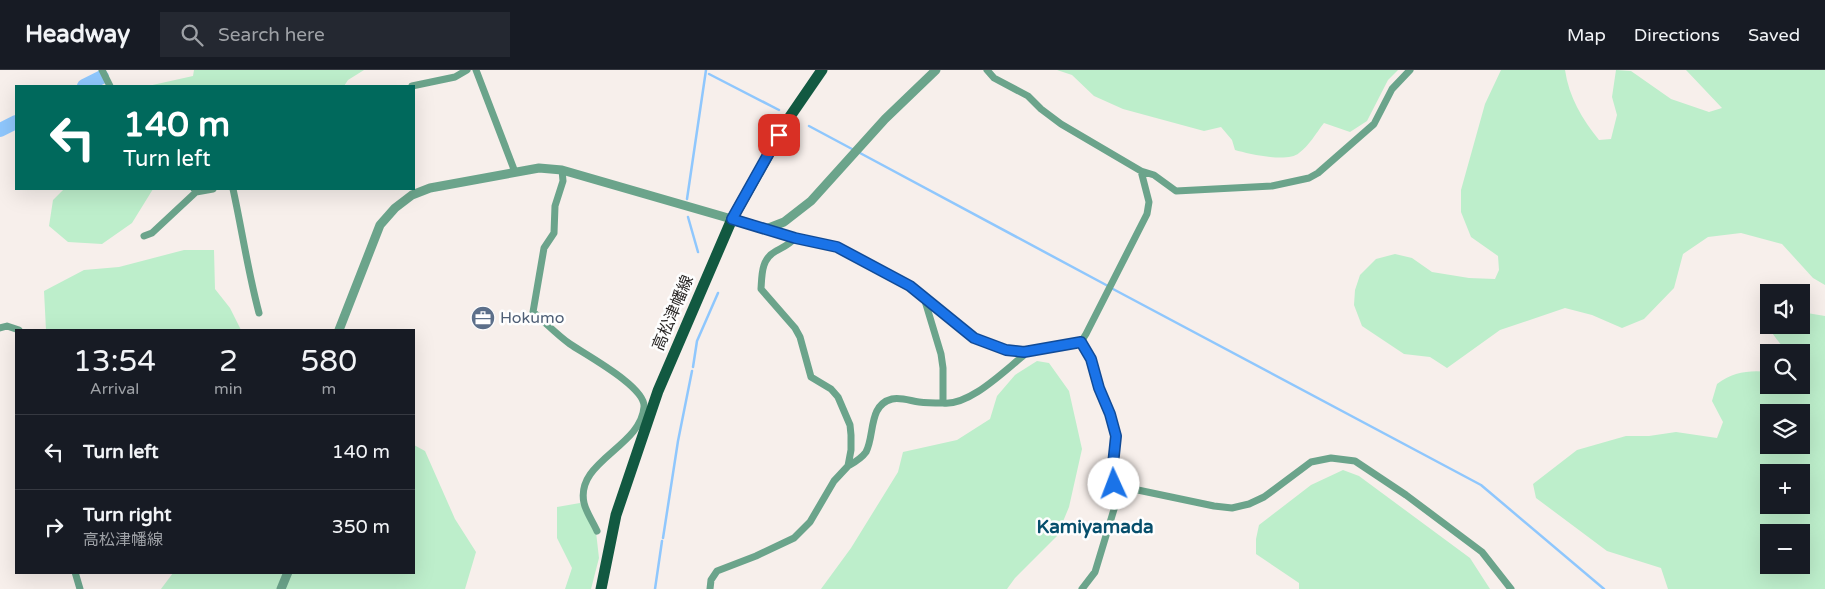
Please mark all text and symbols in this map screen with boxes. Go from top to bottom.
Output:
search box [160,12,510,57]
text: Headway [25,20,130,49]
icon: search [178,21,206,49]
text: Search here [218,24,325,46]
text: Map [1567,24,1606,46]
text: Directions [1634,24,1720,46]
text: Saved [1748,24,1800,46]
text: 140 m [123,104,230,146]
icon: left [40,105,105,170]
pin [758,114,800,156]
icon: arrive [765,121,793,149]
text: Turn left [123,146,211,172]
street label: 高松津幡線 [648,272,698,354]
map controls [1760,284,1810,574]
button: sound [1760,284,1810,334]
office icon: Hokumo [470,305,496,331]
place label: Hokumo [500,308,564,328]
text: 13:54 [73,343,156,380]
text: 2 [219,343,238,380]
text: 580 [301,343,357,380]
button: search [1760,344,1810,394]
text: Arrival [90,379,139,399]
text: min [214,379,243,399]
text: m [321,379,336,399]
button: layers [1760,404,1810,454]
icon: left [40,438,68,466]
text: Turn left [83,441,159,463]
text: 140 m [332,441,390,463]
position arrow [1087,457,1139,509]
button: + [1760,464,1810,514]
text: Turn right [83,504,171,526]
icon: right [40,513,68,541]
text: 350 m [332,516,390,538]
district label: Kamiyamada [1036,516,1154,539]
button: − [1760,524,1810,574]
text: 高松津幡線 [83,530,163,550]

